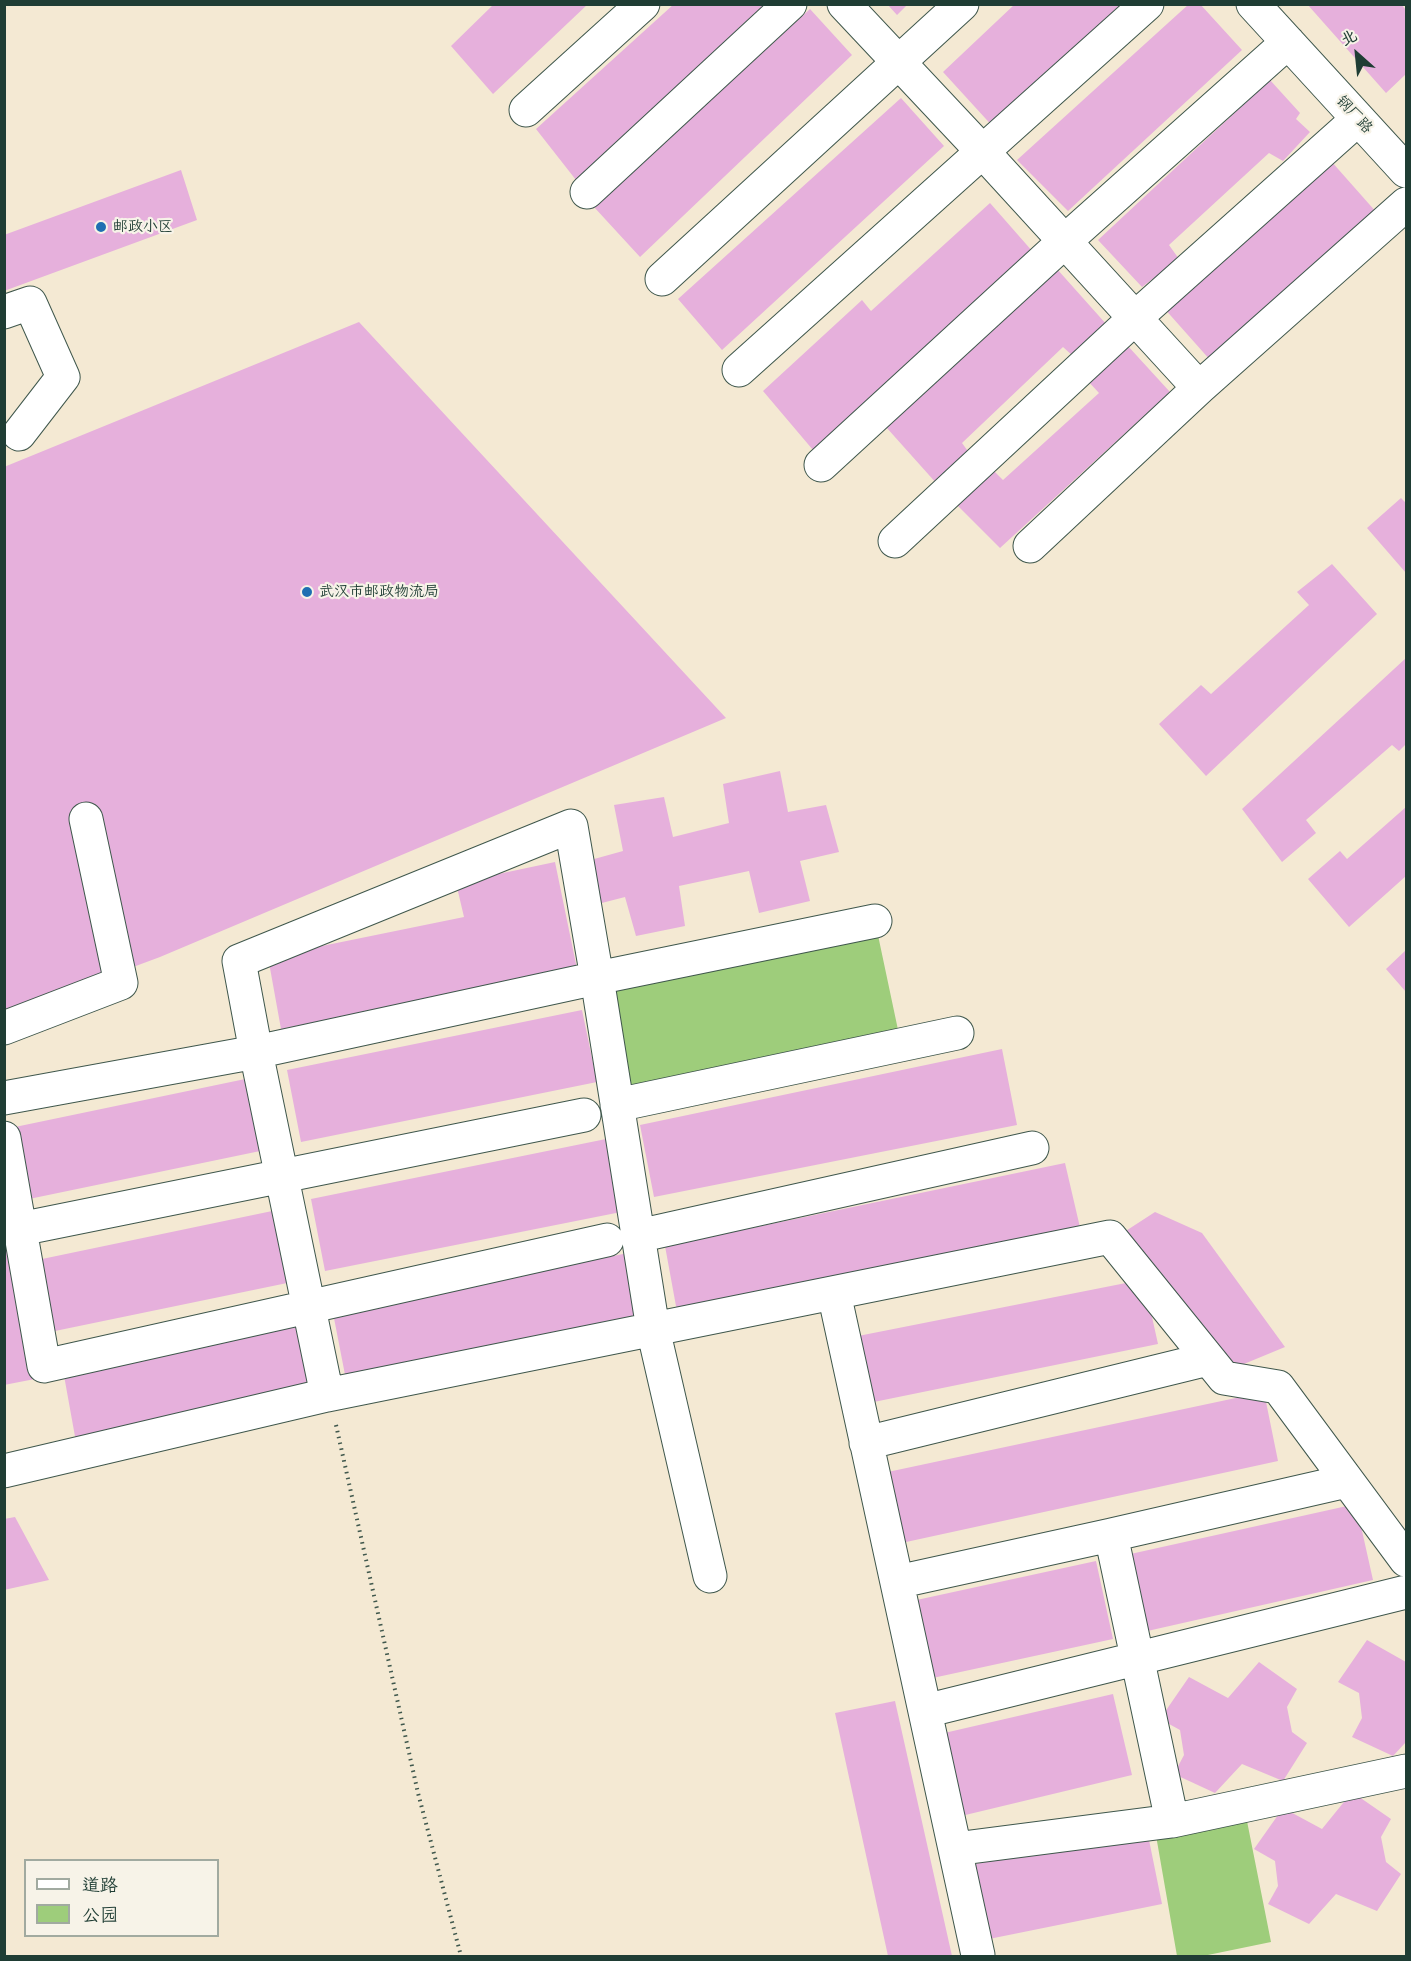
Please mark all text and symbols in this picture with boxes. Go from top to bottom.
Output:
north arrow [1327,24,1387,84]
text: 北 [1337,25,1360,51]
street label: 钢厂路 [1332,92,1376,138]
place label: 邮政小区 [113,218,173,236]
marker: 邮政小区 [94,220,108,234]
place label: 武汉市邮政物流局 [319,583,439,601]
marker: 武汉市邮政物流局 [300,585,314,599]
legend [24,1859,219,1937]
text: 道路 [82,1874,118,1897]
text: 公园 [82,1904,118,1927]

